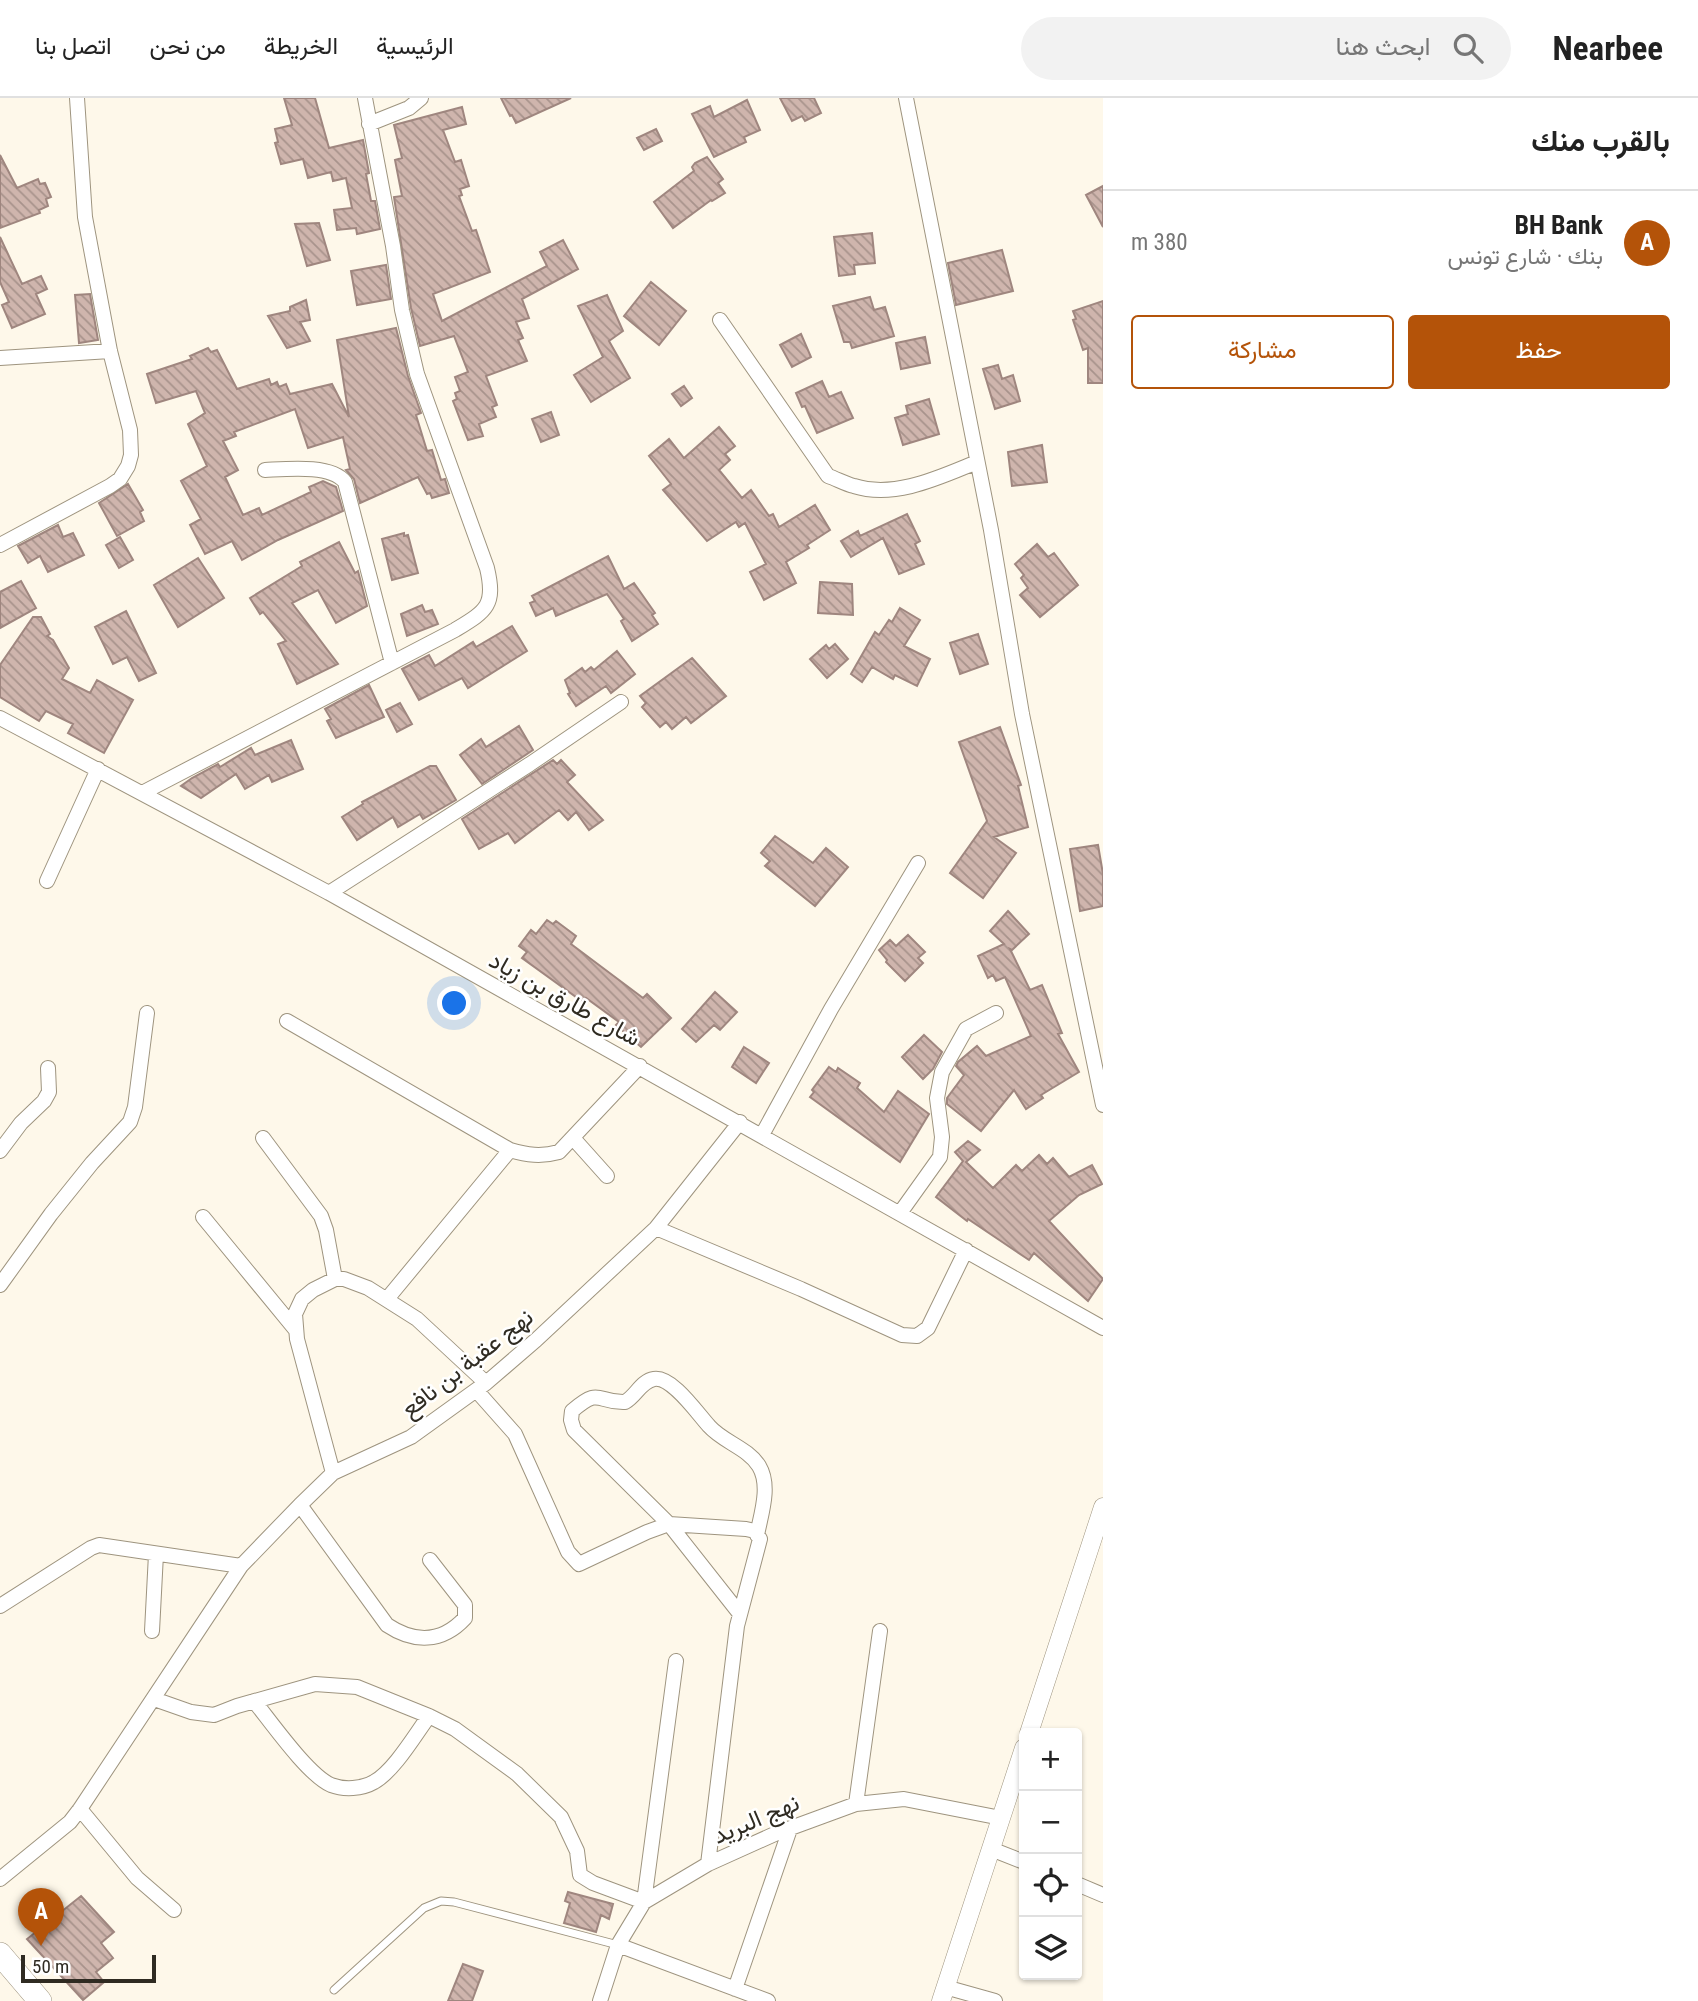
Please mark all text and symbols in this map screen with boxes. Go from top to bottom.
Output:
search box [1021,17,1511,80]
icon: search [1449,29,1487,67]
text: Nearbee [1553,29,1663,68]
text: ابحث هنا [1335,31,1431,61]
text: اتصل بنا [35,32,112,60]
text: من نحن [150,32,226,60]
text: الخريطة [264,32,338,60]
text: الرئيسية [376,32,454,60]
text: بالقرب منك [1531,123,1670,158]
text: BH Bank [1514,210,1603,240]
text: 380 m [1131,229,1188,256]
text: A [1640,229,1654,256]
text: بنك · شارع تونس [1448,243,1603,270]
button: مشاركة [1131,315,1394,389]
button: حفظ [1408,315,1670,389]
street label: شارع طارق بن زياد [483,946,646,1054]
your location [437,986,471,1020]
street label: نهج عقبة بن نافع [395,1303,540,1426]
map controls [1019,1728,1082,1980]
button: + [1019,1728,1082,1791]
street label: نهج البريد [709,1788,805,1852]
button: − [1019,1791,1082,1854]
button: locate [1019,1854,1082,1917]
pin: A [18,1888,64,1946]
button: layers [1019,1917,1082,1980]
scale bar [21,1952,156,1984]
text: 50 m [32,1955,69,1978]

